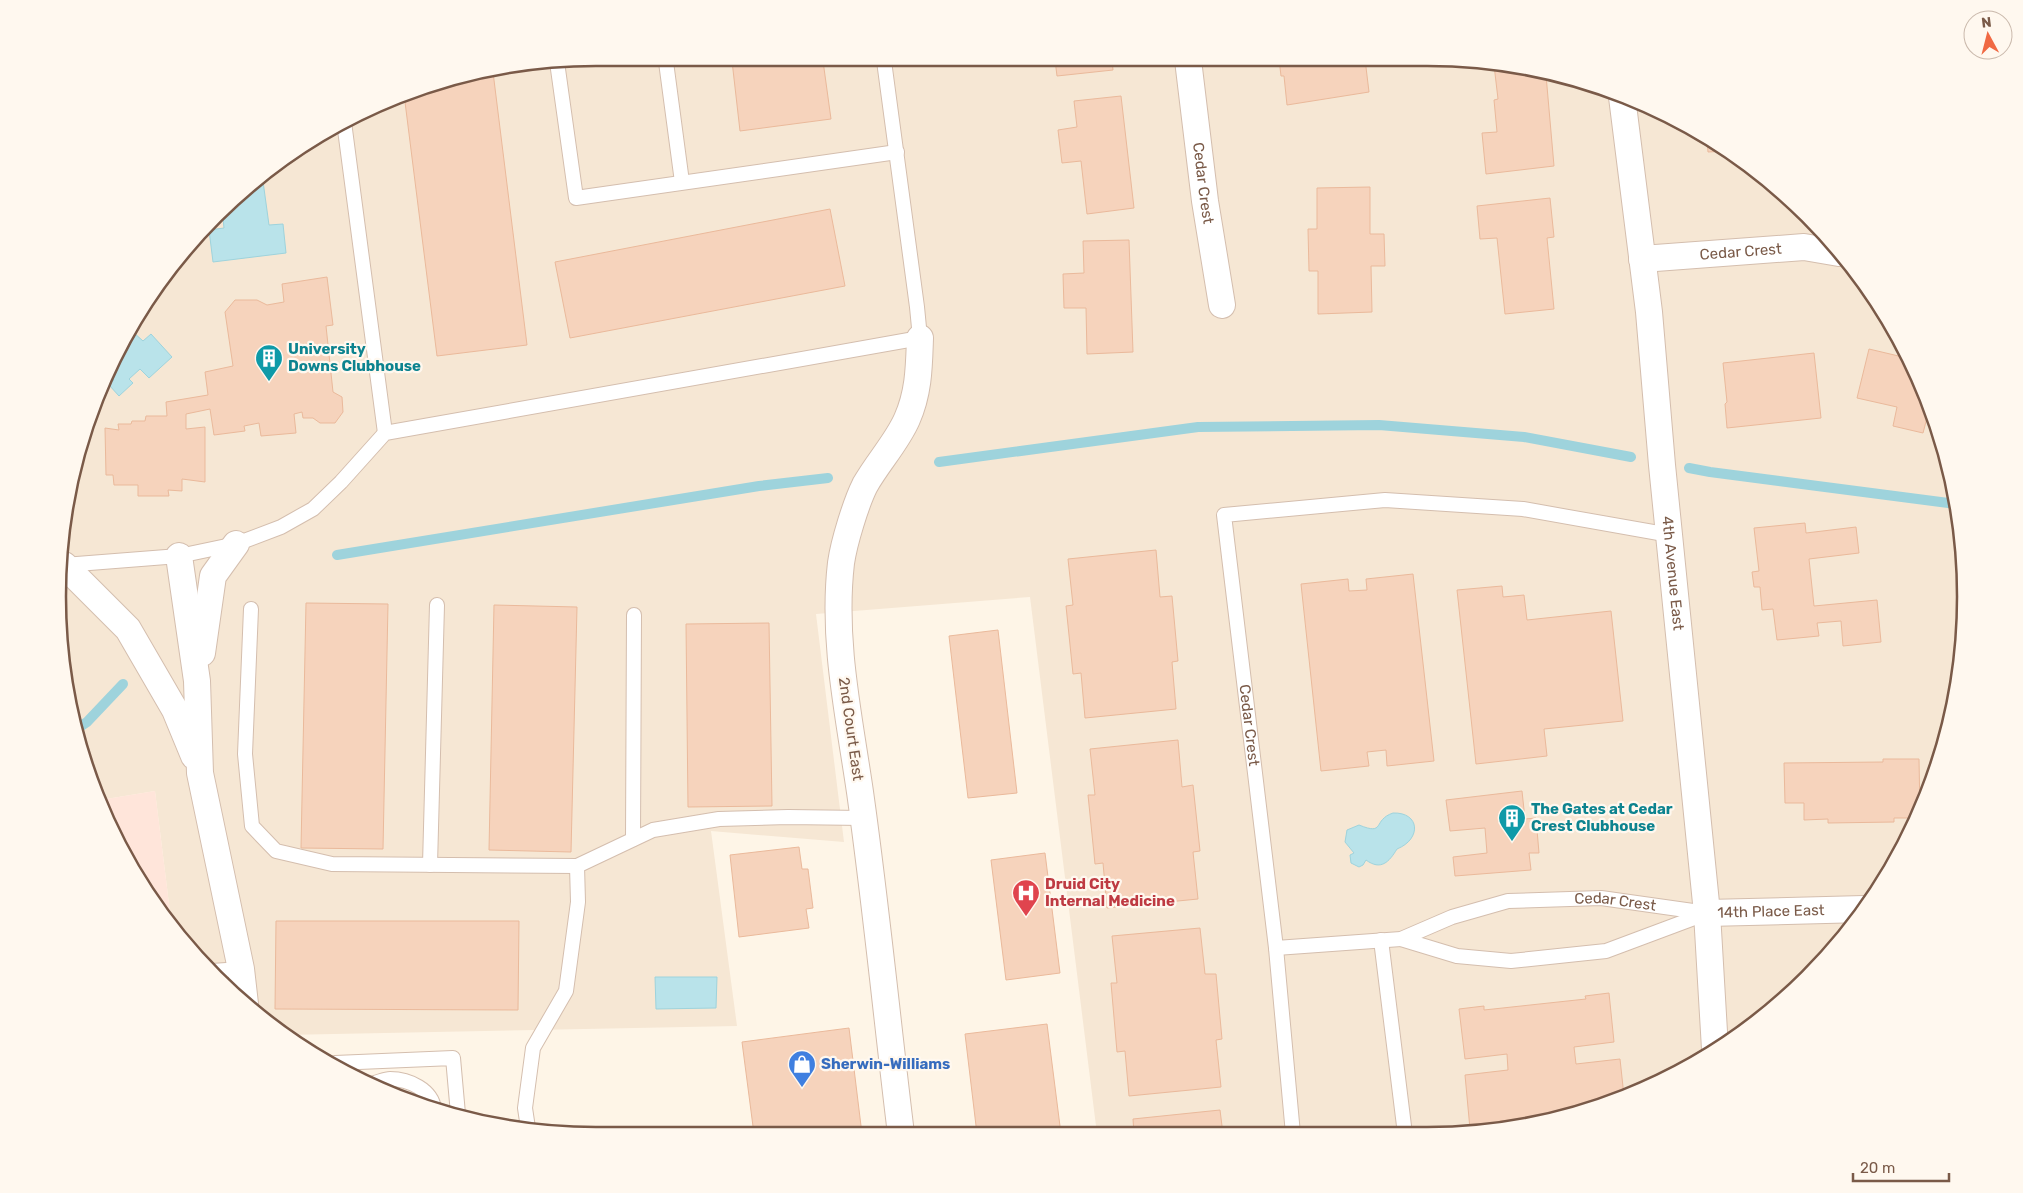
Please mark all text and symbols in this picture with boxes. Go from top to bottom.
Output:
north arrow [1963,10,2013,60]
text: N [1980,14,1993,32]
street label: Cedar Crest [1189,141,1218,225]
street label: Cedar Crest [1699,240,1782,264]
place label: University Downs Clubhouse [288,340,421,375]
building icon: University Downs Clubhouse [254,343,284,382]
street label: 4th Avenue East [1658,515,1688,631]
street label: 2nd Court East [835,676,867,782]
street label: Cedar Crest [1235,683,1263,767]
place label: The Gates at Cedar Crest Clubhouse [1531,800,1673,835]
building icon: The Gates at Cedar Crest Clubhouse [1497,803,1527,842]
place label: Druid City Internal Medicine [1045,875,1175,910]
hospital icon: Druid City Internal Medicine [1011,878,1041,917]
street label: Cedar Crest [1574,889,1657,915]
street label: 14th Place East [1717,901,1825,922]
shop icon: Sherwin-Williams [787,1049,817,1088]
place label: Sherwin-Williams [821,1055,950,1073]
scale bar [1853,1150,1949,1182]
text: 20 m [1860,1159,1895,1177]

